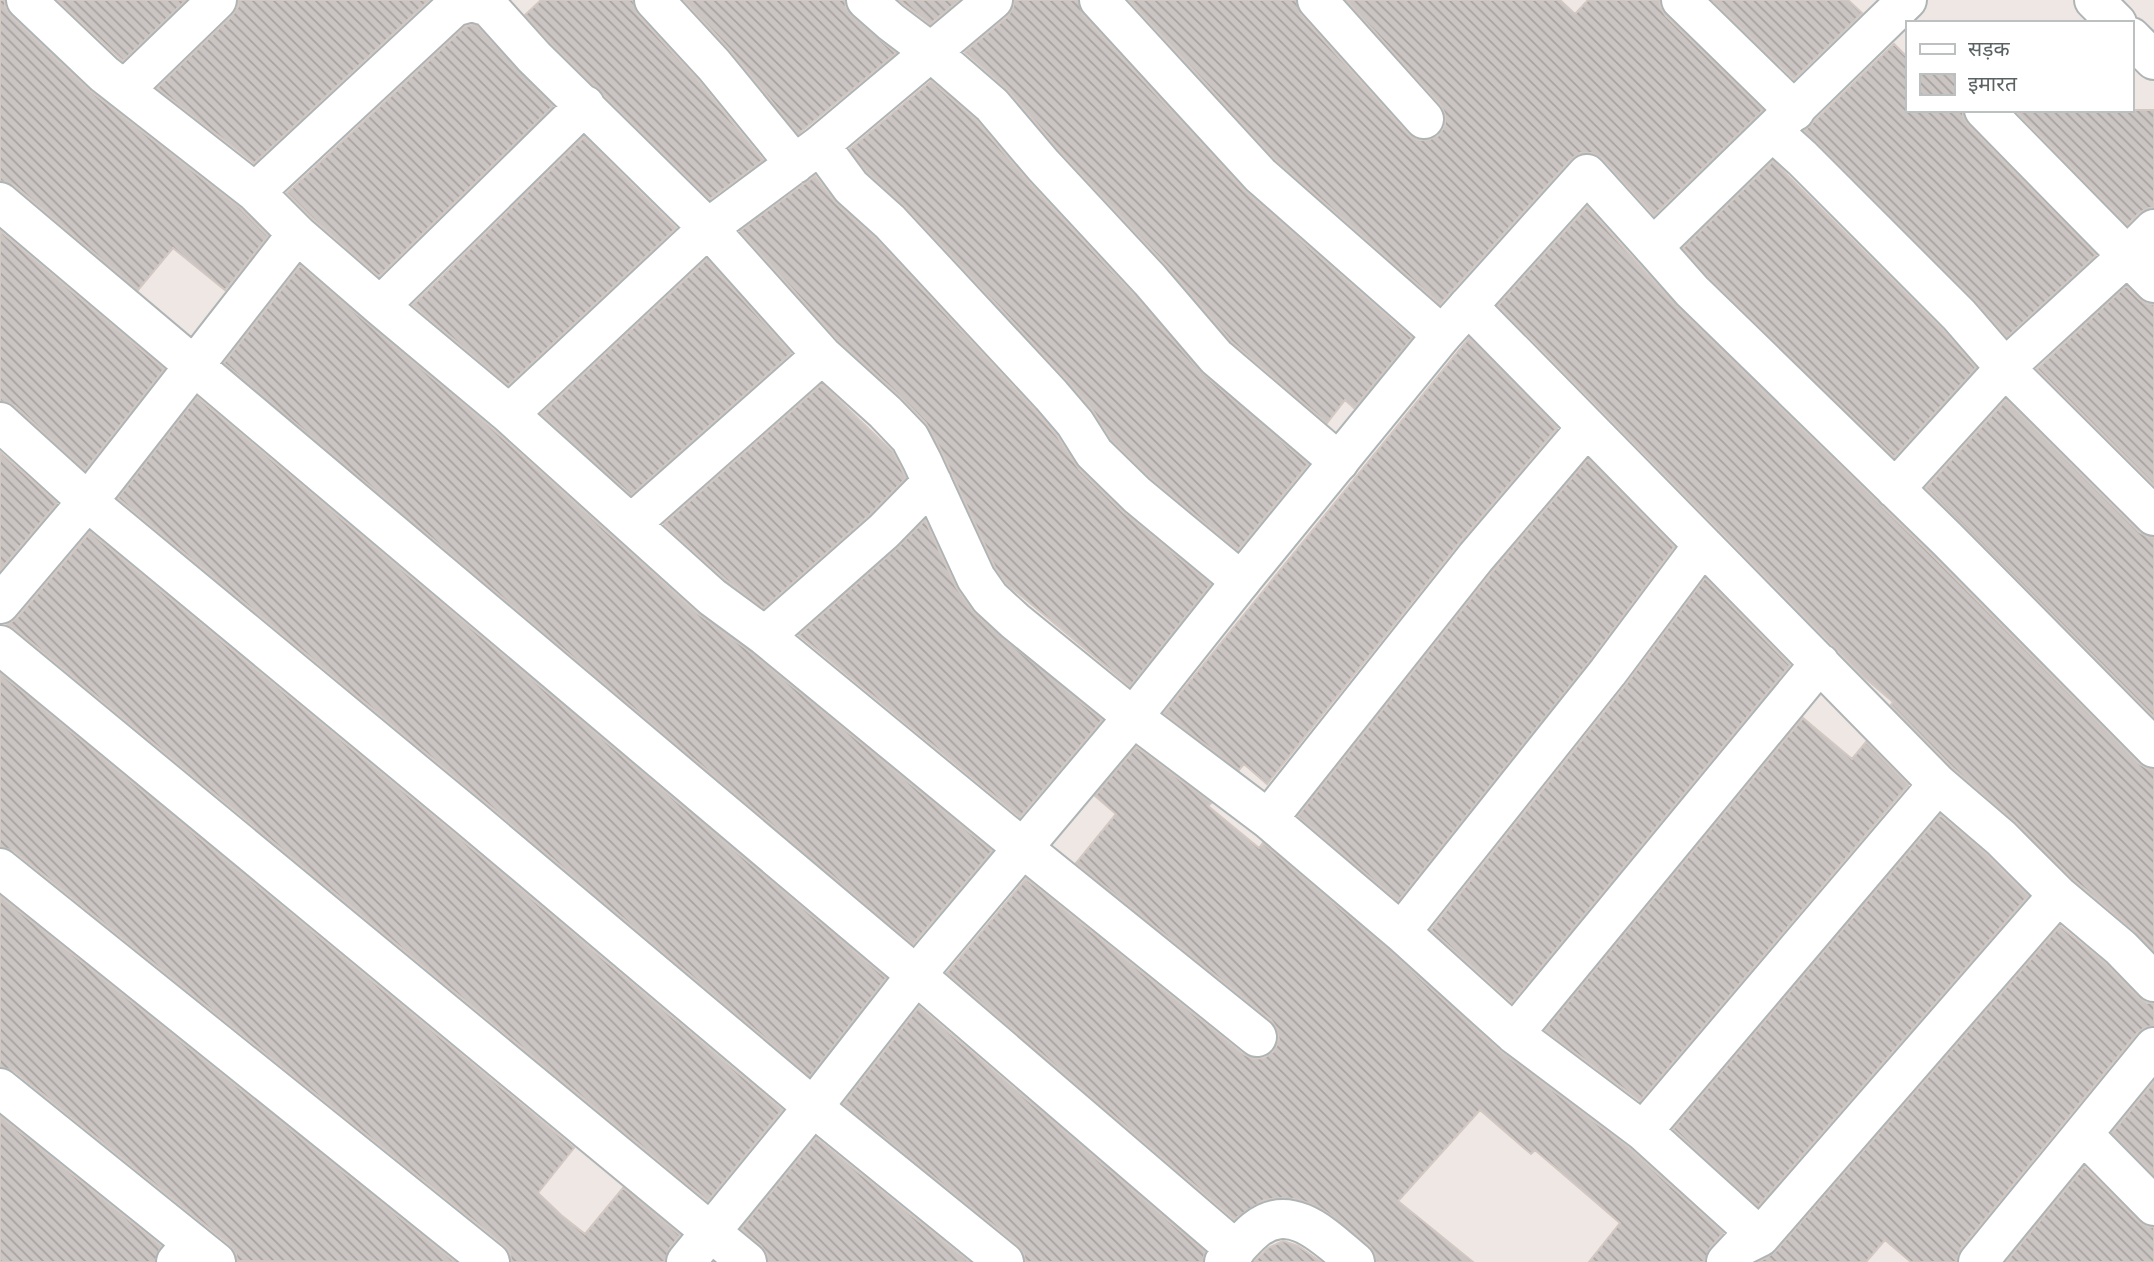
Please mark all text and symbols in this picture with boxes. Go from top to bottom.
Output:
legend [1906,21,2133,112]
text: सड़क [1968,37,2010,64]
text: इमारत [1968,72,2018,99]

